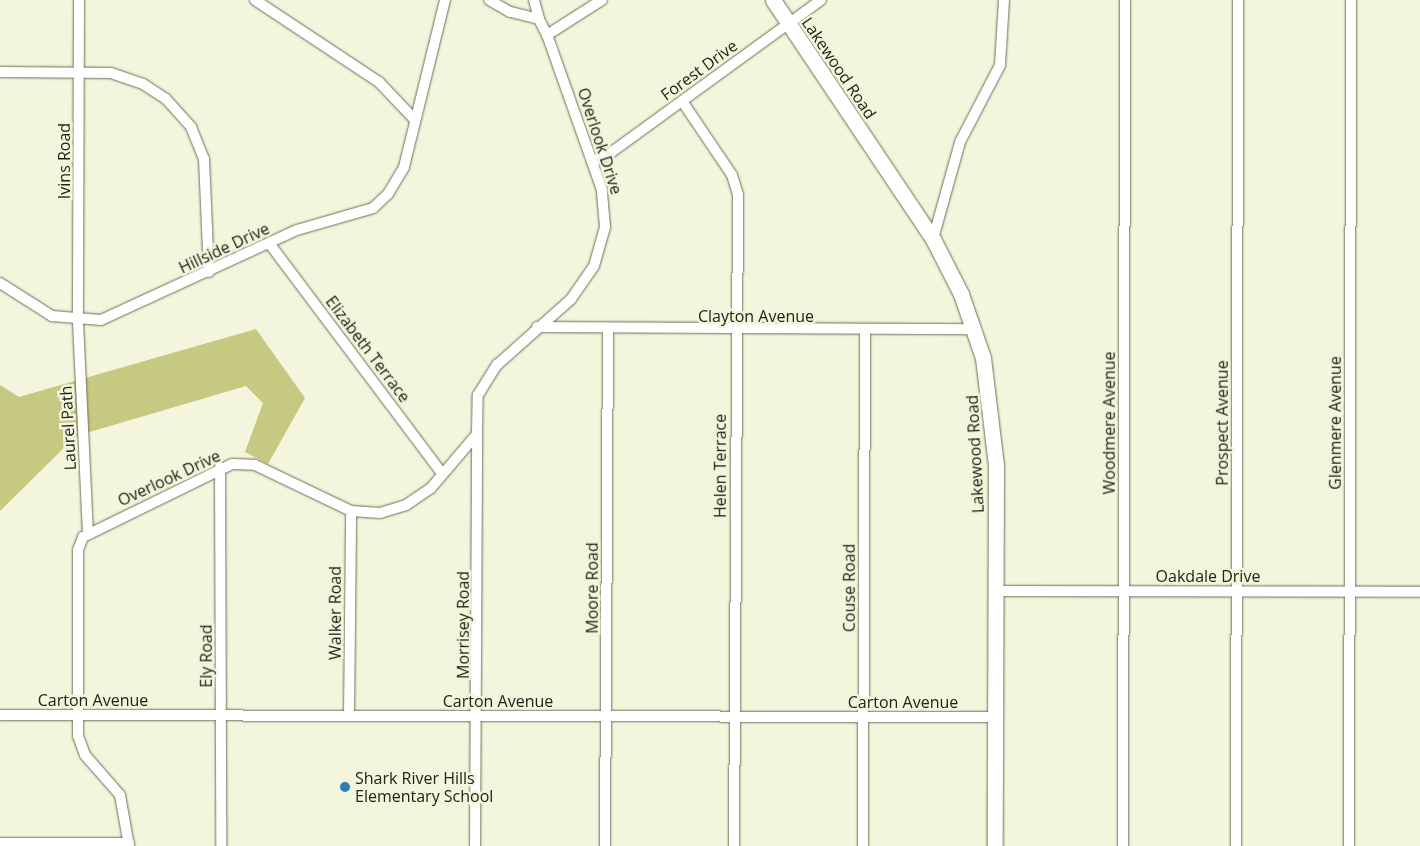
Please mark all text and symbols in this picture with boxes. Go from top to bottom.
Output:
street label: Lakewood Road [798,14,880,122]
street label: Forest Drive [657,36,741,104]
street label: Overlook Drive [574,85,626,197]
street label: Ivins Road [54,123,74,199]
street label: Hillside Drive [176,219,272,277]
street label: Elizabeth Terrace [322,292,414,406]
street label: Clayton Avenue [698,306,814,326]
street label: Woodmere Avenue [1099,352,1119,494]
street label: Glenmere Avenue [1325,356,1345,490]
street label: Prospect Avenue [1212,360,1232,486]
street label: Laurel Path [56,385,80,471]
street label: Lakewood Road [962,394,988,514]
street label: Helen Terrace [710,414,730,518]
street label: Overlook Drive [115,446,223,510]
street label: Moore Road [582,542,602,634]
street label: Couse Road [839,544,859,632]
street label: Walker Road [325,566,345,660]
street label: Oakdale Drive [1156,566,1260,586]
street label: Morrisey Road [453,571,473,679]
street label: Ely Road [196,624,216,688]
street label: Carton Avenue [38,690,148,710]
street label: Carton Avenue [443,691,553,711]
street label: Carton Avenue [848,692,958,712]
place label: Shark River Hills Elementary School [355,768,493,806]
marker: Shark River Hills Elementary School [339,781,351,793]

